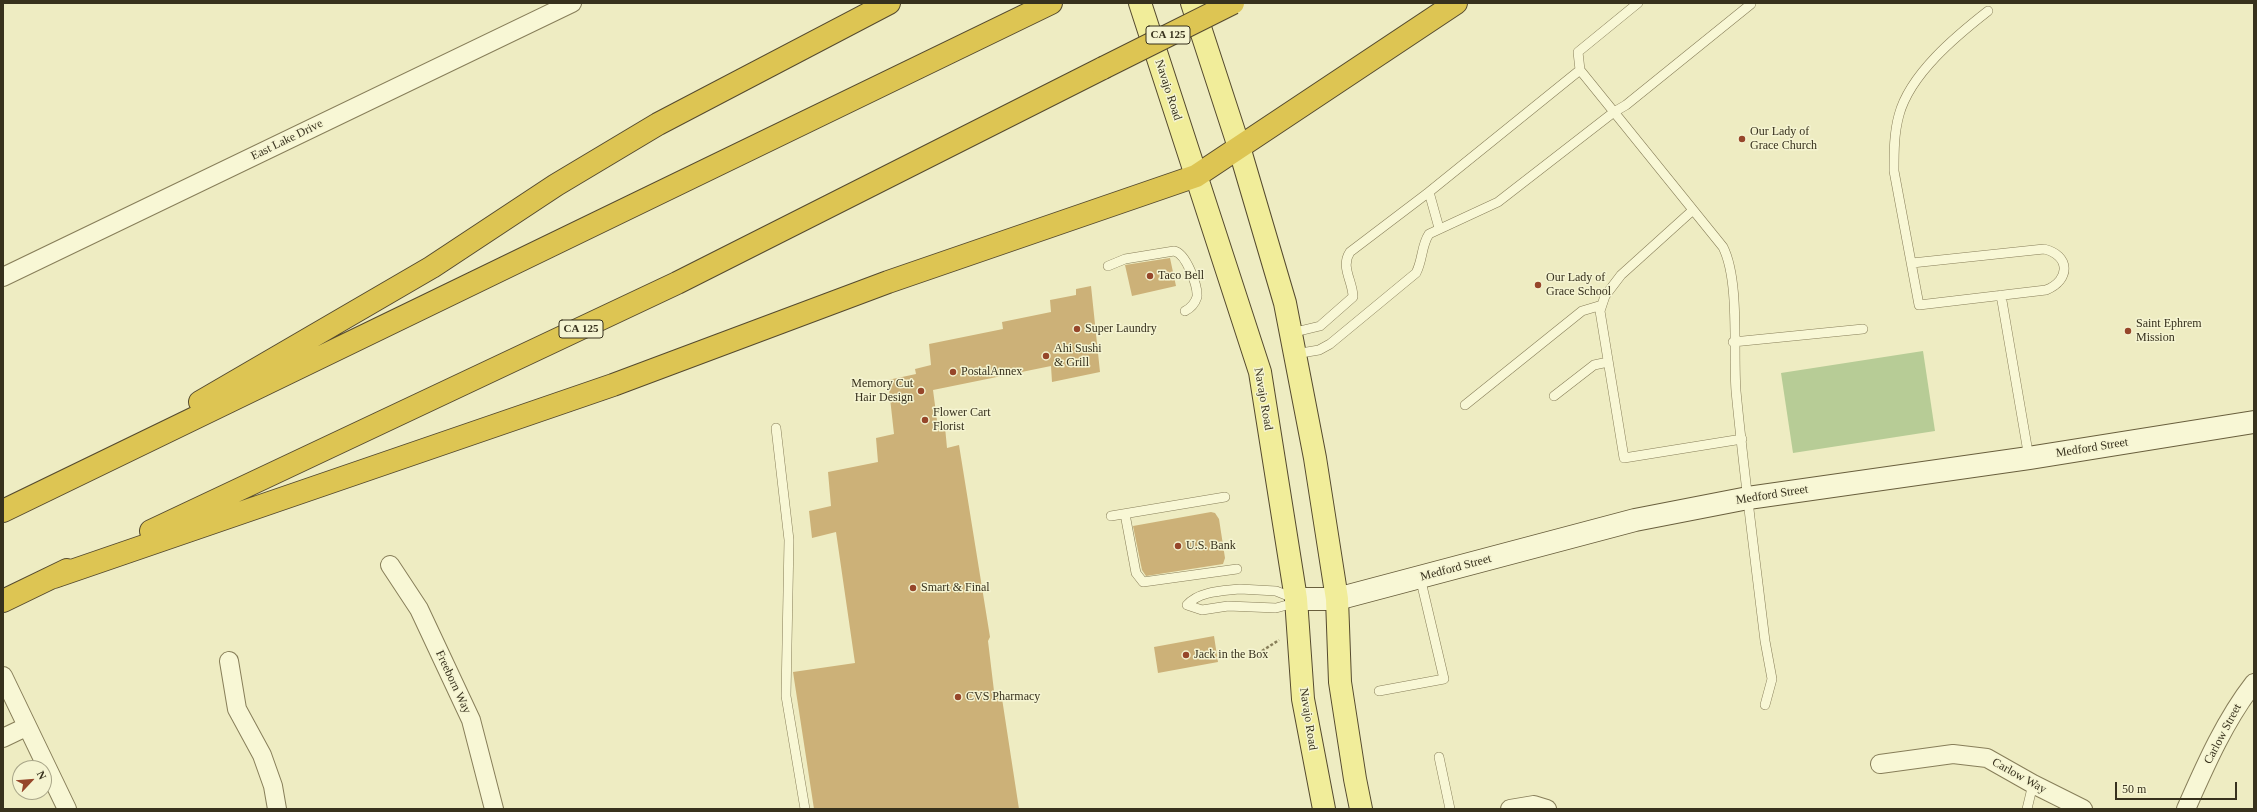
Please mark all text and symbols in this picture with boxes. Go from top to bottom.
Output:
road number: CA 125 [1146,26,1190,44]
street label: Navajo Road [1151,58,1185,122]
street label: East Lake Drive [249,116,325,164]
place label: Our Lady of Grace Church [1750,125,1817,153]
marker: Our Lady of Grace Church [1737,134,1747,144]
place label: Taco Bell [1158,269,1204,283]
marker: Taco Bell [1145,271,1155,281]
place label: Our Lady of Grace School [1546,271,1611,299]
marker: Our Lady of Grace School [1533,280,1543,290]
place label: Saint Ephrem Mission [2136,317,2202,345]
road number: CA 125 [559,320,603,338]
place label: Super Laundry [1085,322,1157,336]
marker: Super Laundry [1072,324,1082,334]
marker: Saint Ephrem Mission [2123,326,2133,336]
place label: Ahi Sushi & Grill [1054,342,1102,370]
marker: Ahi Sushi & Grill [1041,351,1051,361]
place label: PostalAnnex [961,365,1022,379]
marker: PostalAnnex [948,367,958,377]
street label: Navajo Road [1250,367,1276,431]
place label: Memory Cut Hair Design [851,377,913,405]
marker: Memory Cut Hair Design [916,386,926,396]
place label: Flower Cart Florist [933,406,991,434]
marker: Flower Cart Florist [920,415,930,425]
street label: Medford Street [2055,435,2129,461]
street label: Medford Street [1735,482,1809,508]
place label: U.S. Bank [1186,539,1236,553]
marker: U.S. Bank [1173,541,1183,551]
street label: Medford Street [1419,552,1493,584]
place label: Smart & Final [921,581,990,595]
marker: Smart & Final [908,583,918,593]
street label: Freeborn Way [432,648,474,716]
place label: Jack in the Box [1194,648,1268,662]
marker: Jack in the Box [1181,650,1191,660]
street label: Navajo Road [1296,687,1320,751]
place label: CVS Pharmacy [966,690,1040,704]
marker: CVS Pharmacy [953,692,963,702]
street label: Carlow Street [2201,701,2245,767]
street label: Carlow Way [1989,755,2049,797]
north arrow [12,760,52,800]
text: N [35,769,49,781]
scale bar [2117,774,2239,800]
text: 50 m [2122,782,2146,796]

